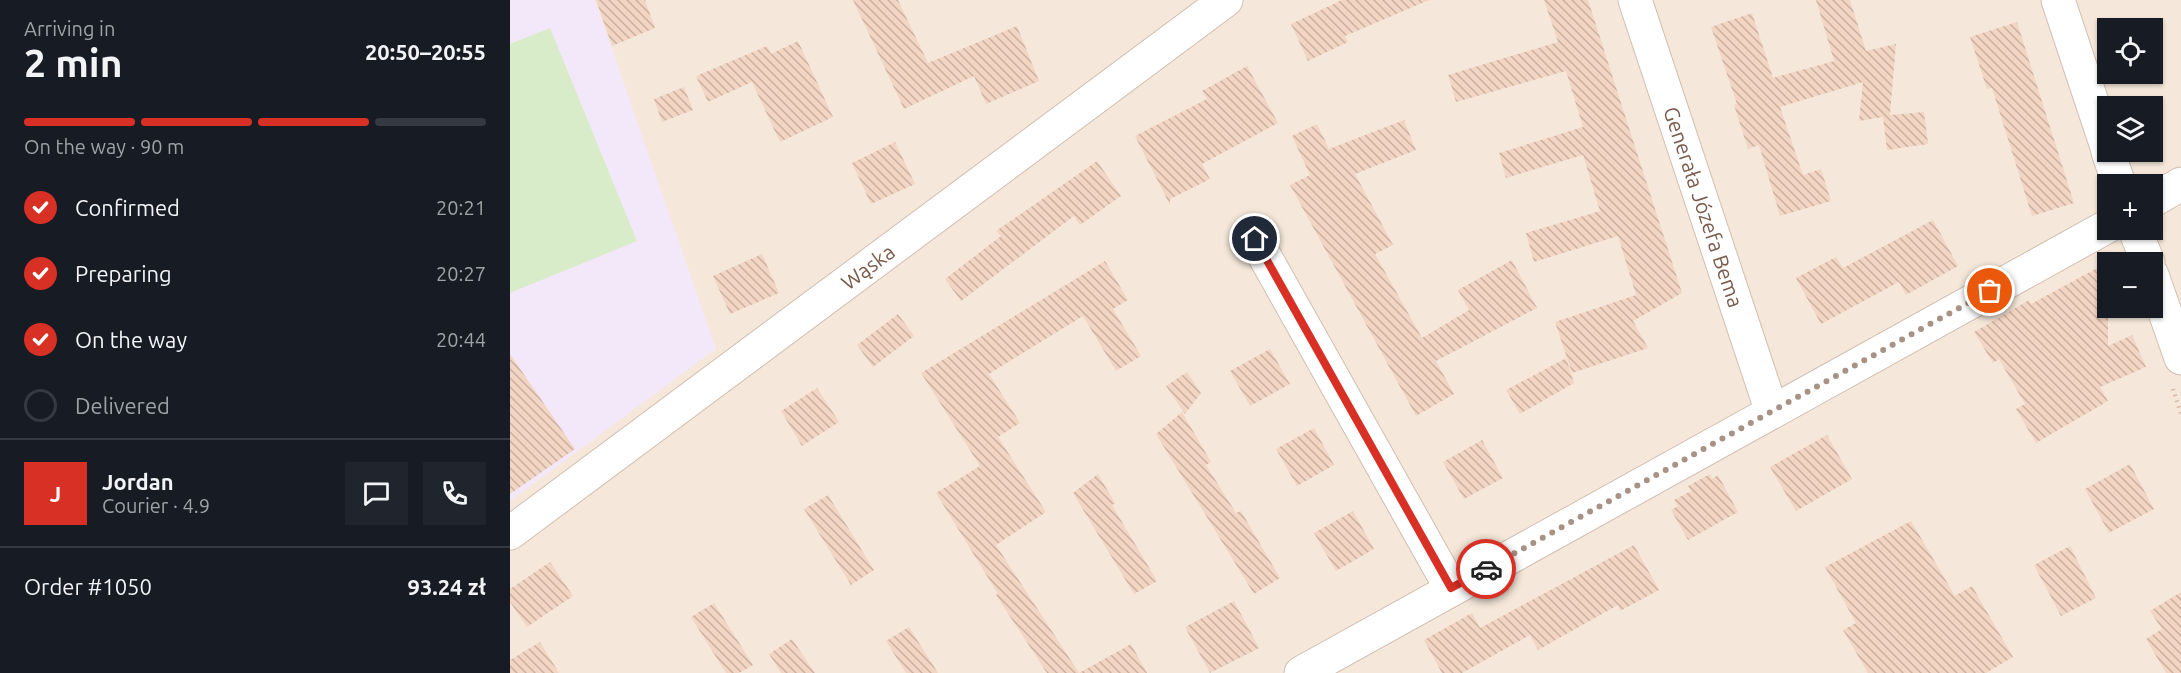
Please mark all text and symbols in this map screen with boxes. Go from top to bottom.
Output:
text: Arriving in [24,17,115,40]
map controls [2097,18,2163,318]
button: locate [2097,18,2163,84]
text: 20:50–20:55 [365,39,486,64]
text: 2 min [24,41,123,84]
button: layers [2097,96,2163,162]
street label: Generała Józefa Bema [1659,103,1748,310]
text: On the way · 90 m [24,135,184,158]
button: + [2097,174,2163,240]
icon: check [24,191,57,224]
text: Confirmed [75,195,180,220]
text: 20:21 [436,196,486,219]
pin [1229,213,1280,264]
icon: home [1238,222,1271,255]
street label: Wąska [836,239,899,294]
button: − [2097,252,2163,318]
icon: check [24,257,57,290]
text: Preparing [75,261,172,286]
text: 20:27 [436,262,486,285]
pin [1964,265,2015,316]
icon: bag [1973,274,2006,307]
icon: check [24,323,57,356]
text: On the way [75,327,187,352]
text: 20:44 [436,328,486,351]
text: Delivered [75,393,170,418]
button: chat [345,462,408,525]
button: phone [423,462,486,525]
text: Jordan [102,469,174,494]
text: J [50,481,61,506]
text: Courier · 4.9 [102,494,210,517]
courier [1456,539,1516,599]
icon: car [1470,553,1503,586]
text: Order #1050 [24,574,152,599]
text: 93.24 zł [407,574,486,599]

